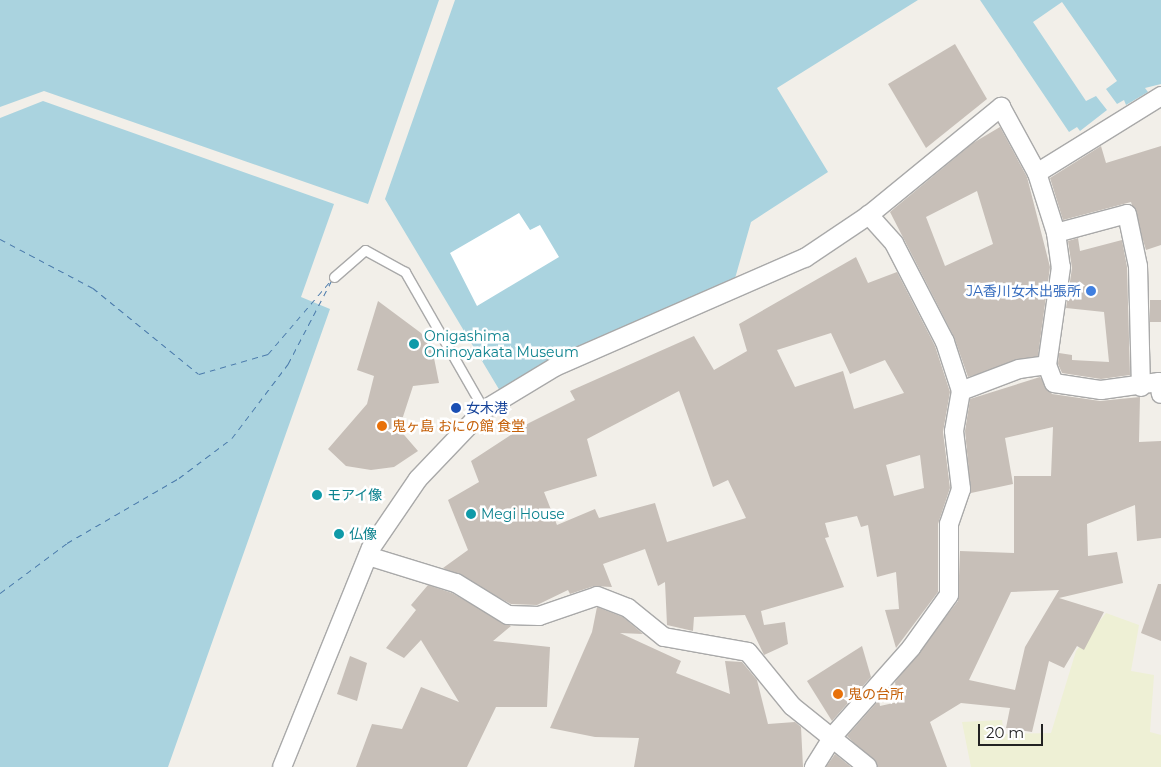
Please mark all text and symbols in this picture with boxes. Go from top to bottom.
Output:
place label: JA香川女木出張所 [966,283,1081,299]
marker: JA香川女木出張所 [1085,285,1097,297]
place label: Onigashima Oninoyakata Museum [424,328,579,361]
marker: Onigashima Oninoyakata Museum [408,338,420,350]
place label: 女木港 [466,400,508,416]
marker: 女木港 [450,402,462,414]
place label: 鬼ヶ島 おにの館 食堂 [392,418,525,434]
marker: 鬼ヶ島 おにの館 食堂 [376,420,388,432]
place label: モアイ像 [327,487,383,503]
marker: モアイ像 [311,489,323,501]
place label: Megi House [481,506,565,522]
marker: Megi House [465,508,477,520]
place label: 仏像 [349,526,377,542]
marker: 仏像 [333,528,345,540]
place label: 鬼の台所 [848,686,904,702]
marker: 鬼の台所 [832,688,844,700]
scale bar [981,714,1046,746]
text: 20 m [986,723,1024,742]

